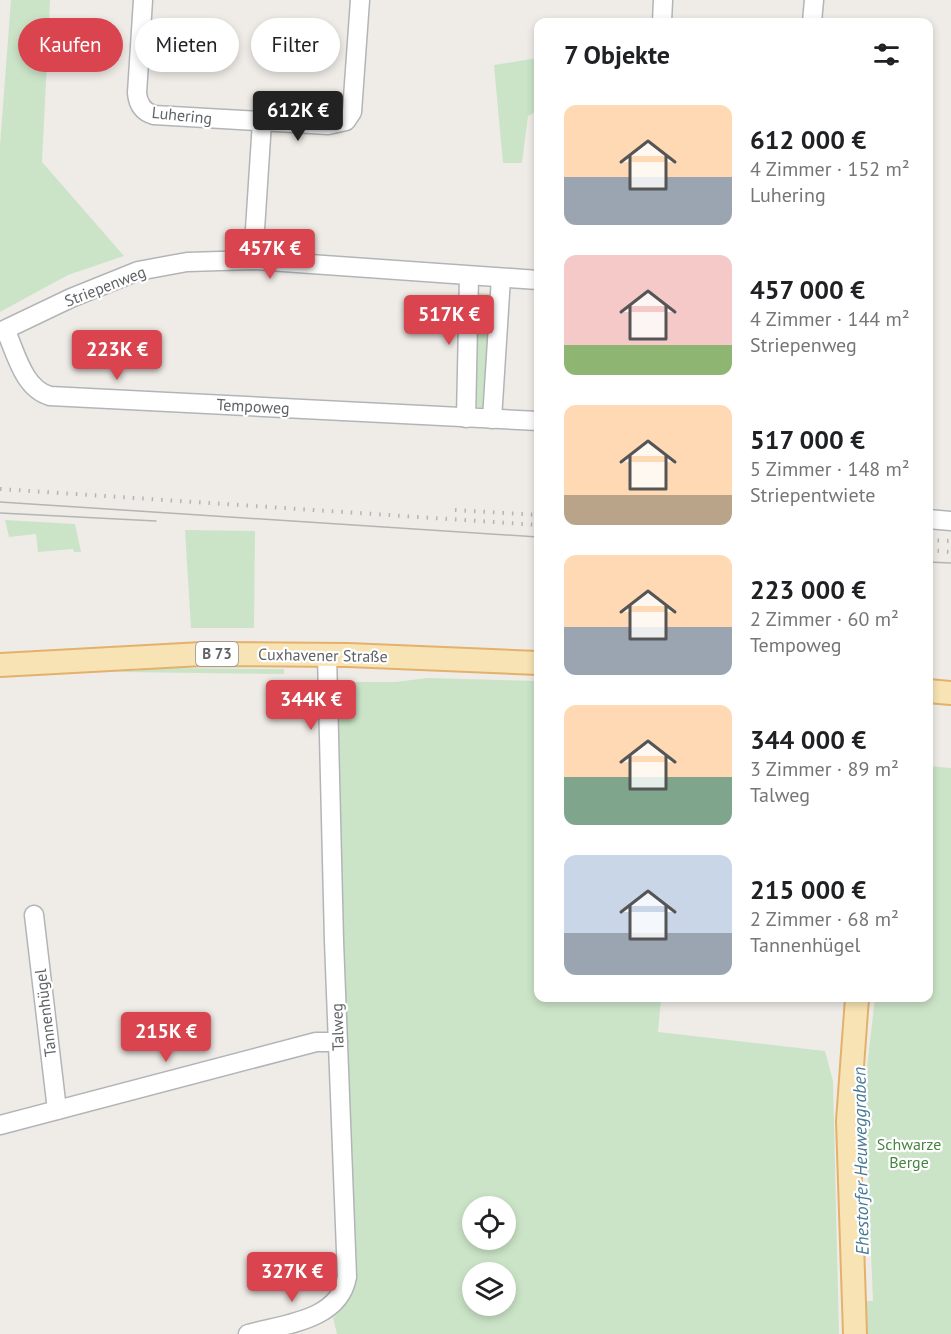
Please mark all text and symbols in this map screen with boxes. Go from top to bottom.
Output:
chip: Kaufen [18,18,123,72]
chip: Mieten [135,18,239,72]
chip: Filter [251,18,340,72]
text: 7 Objekte [564,38,670,71]
icon: filters [870,38,903,71]
pin: 612K € [249,91,347,142]
text: 612K € [267,97,329,123]
street label: Luhering [151,102,213,128]
text: 612 000 € [750,123,866,156]
icon: home [612,129,684,201]
text: 4 Zimmer · 152 m² [750,156,910,182]
text: Luhering [750,182,826,208]
pin: 457K € [221,229,319,280]
text: 457K € [239,235,301,261]
street label: Striepenweg [62,261,148,311]
text: 457 000 € [750,273,865,306]
icon: home [612,279,684,351]
pin: 517K € [400,295,498,346]
text: 517K € [418,301,480,327]
text: 4 Zimmer · 144 m² [750,306,910,332]
pin: 223K € [68,330,166,381]
text: Striepenweg [750,332,857,358]
text: 223K € [86,336,148,362]
street label: Tempoweg [216,394,290,418]
text: 517 000 € [750,423,865,456]
icon: home [612,429,684,501]
text: 5 Zimmer · 148 m² [750,456,910,482]
text: Striepentwiete [750,482,875,508]
text: 223 000 € [750,573,866,606]
icon: home [612,579,684,651]
text: 2 Zimmer · 60 m² [750,606,899,632]
text: Tempoweg [750,632,841,658]
road number: B 73 [196,642,238,666]
street label: Cuxhavener Straße [258,644,388,666]
pin: 344K € [262,680,360,731]
text: 344K € [280,686,342,712]
text: 344 000 € [750,723,866,756]
icon: home [612,729,684,801]
text: 3 Zimmer · 89 m² [750,756,899,782]
text: Talweg [750,782,810,808]
text: 215 000 € [750,873,866,906]
icon: home [612,879,684,951]
text: 2 Zimmer · 68 m² [750,906,899,932]
text: Tannenhügel [750,932,860,958]
street label: Tannenhügel [30,968,60,1058]
street label: Talweg [326,1003,348,1051]
pin: 215K € [117,1012,215,1063]
text: 215K € [135,1018,197,1044]
water label: Ehestorfer Heuweggraben [847,1067,874,1255]
park label: Schwarze Berge [877,1134,941,1172]
map controls [462,1196,516,1316]
button: locate [462,1196,516,1250]
pin: 327K € [243,1252,341,1303]
text: 327K € [261,1258,323,1284]
button: layers [462,1262,516,1316]

